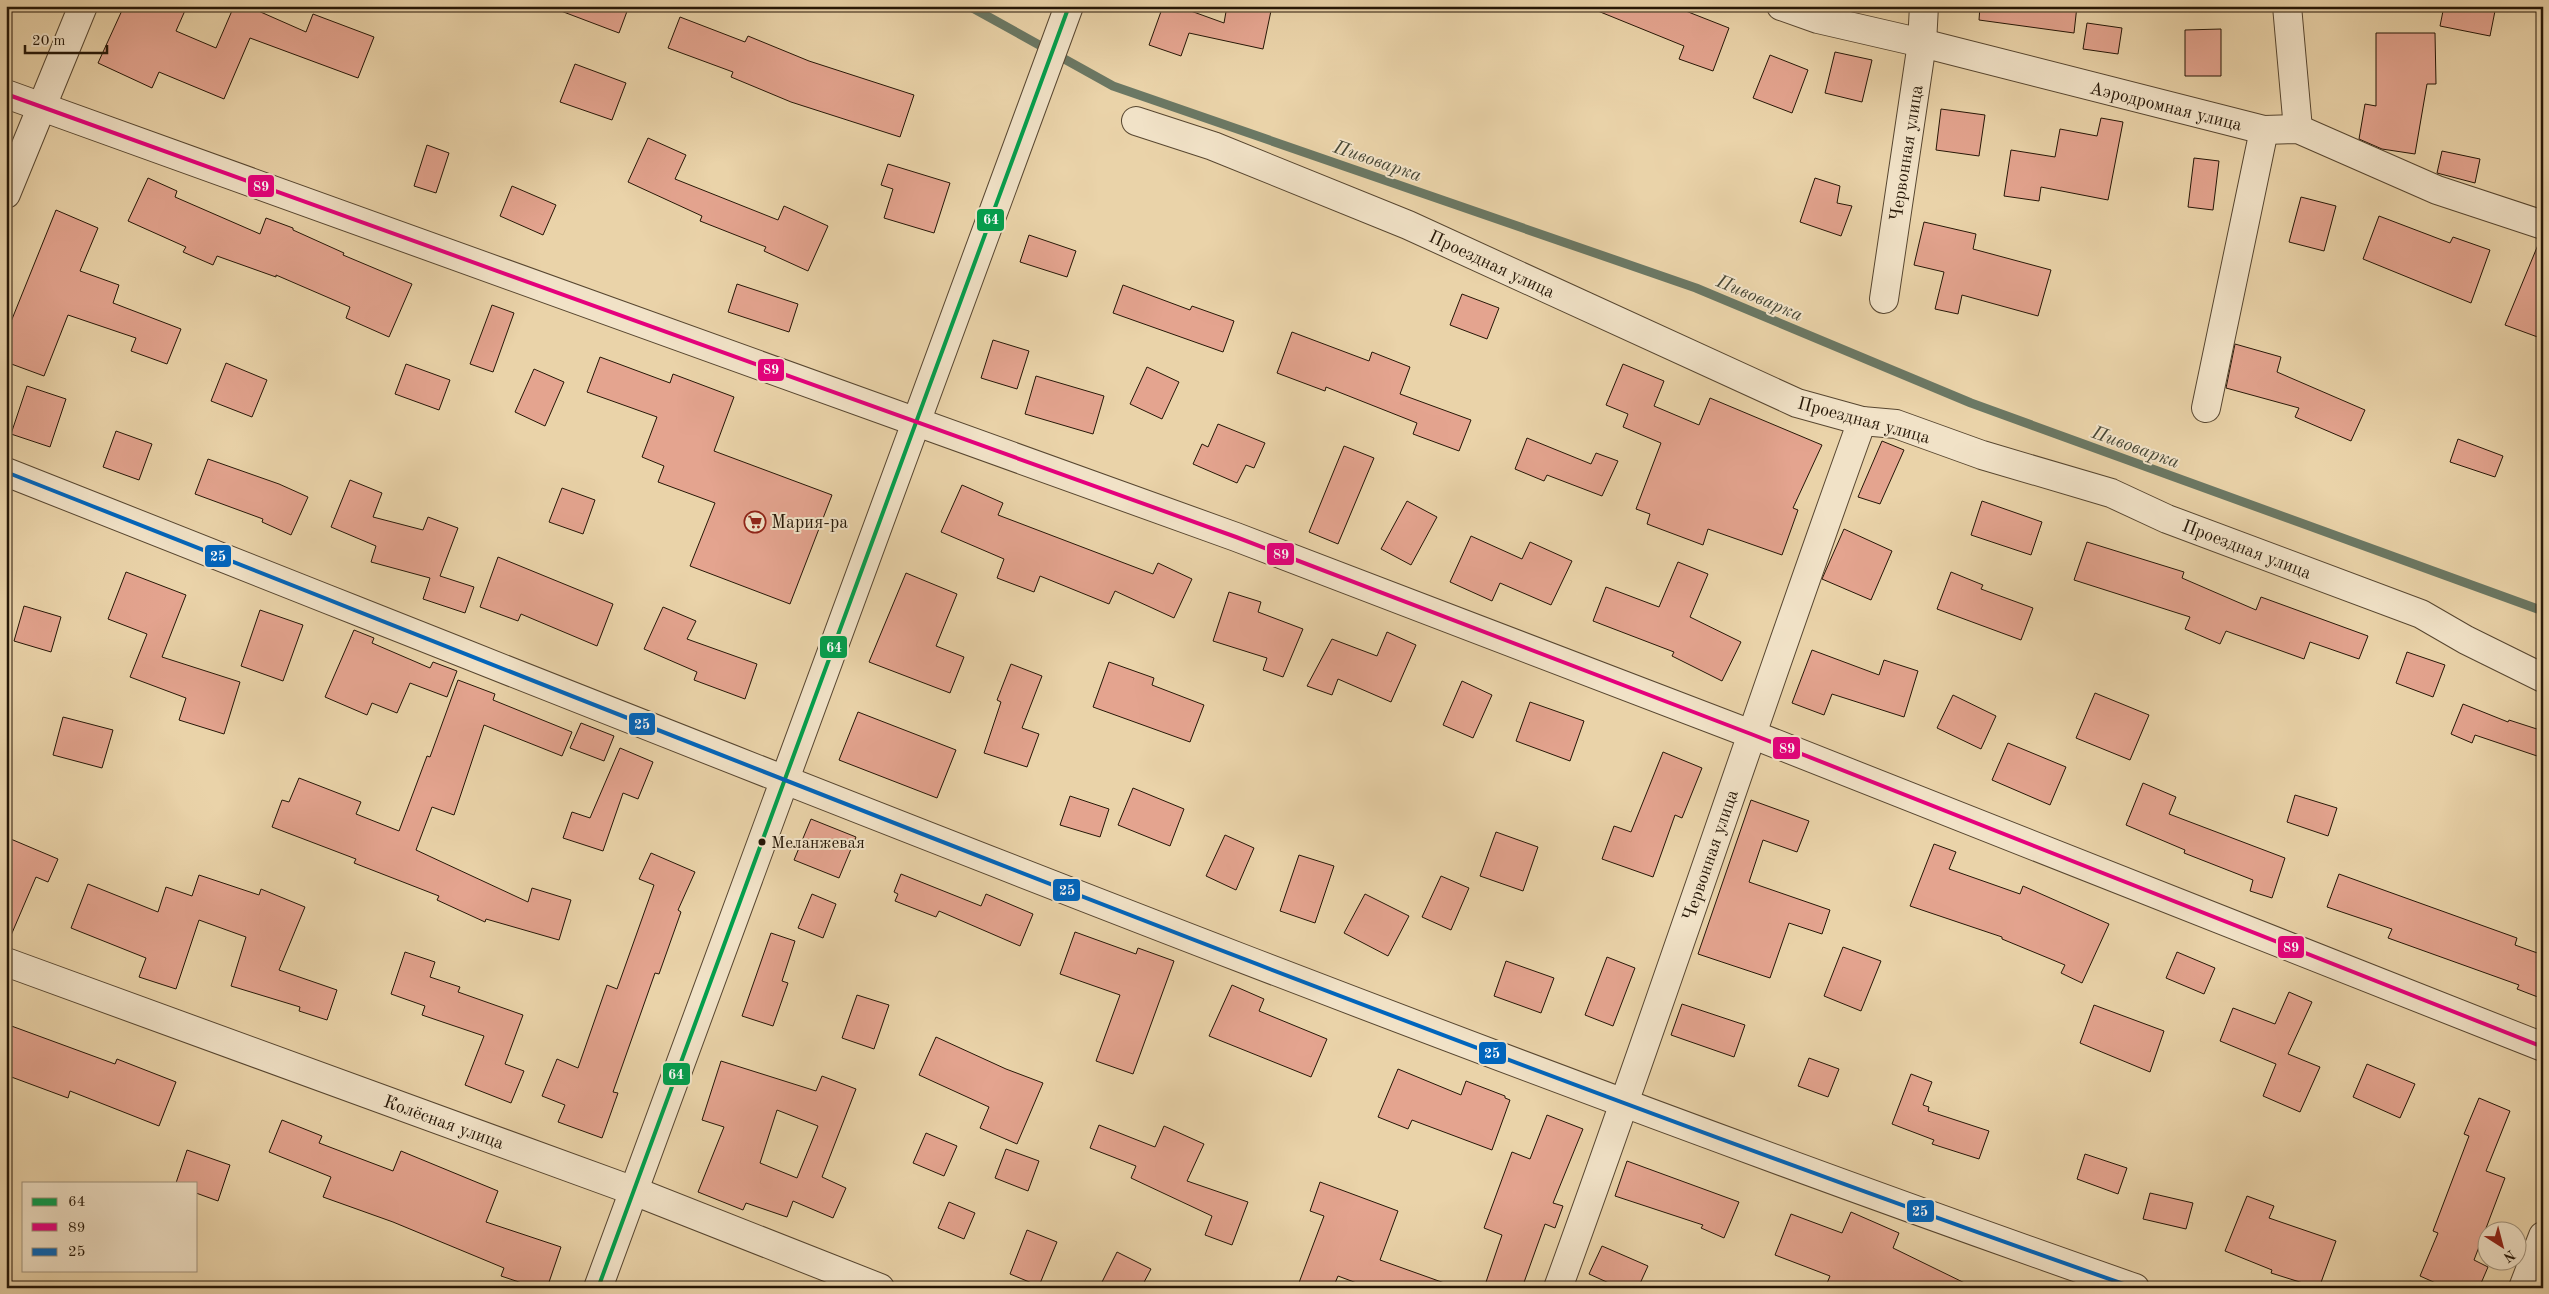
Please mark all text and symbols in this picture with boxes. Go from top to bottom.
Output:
scale bar [25,22,108,54]
text: 20 m [32,34,66,49]
street label: Аэродромная улица [2088,79,2244,135]
street label: Червонная улица [1887,84,1927,222]
water label: Пивоварка [1330,138,1424,186]
line badge: 89 [247,174,275,198]
text: 89 [253,180,269,194]
line badge: 64 [976,208,1005,232]
text: 64 [983,213,999,227]
street label: Проездная улица [1426,228,1557,302]
water label: Пивоварка [1712,272,1805,326]
line badge: 89 [757,358,785,382]
text: 89 [763,363,779,377]
street label: Проездная улица [1795,395,1932,447]
water label: Пивоварка [2088,423,2182,473]
supermarket icon: Мария-ра [743,510,767,534]
place label: Мария-ра [771,514,848,532]
street label: Проездная улица [2180,517,2314,583]
line badge: 89 [1266,542,1295,566]
line badge: 25 [204,544,232,568]
text: 89 [1273,548,1289,562]
text: 25 [210,550,226,564]
line badge: 64 [819,635,848,659]
text: 64 [826,641,842,655]
line badge: 25 [628,712,656,736]
text: 25 [634,718,650,732]
line badge: 89 [1772,736,1801,760]
text: 89 [1779,742,1795,756]
street label: Червонная улица [1680,787,1742,923]
place label: Меланжевая [771,835,865,852]
marker: Меланжевая [757,837,767,847]
line badge: 25 [1052,878,1081,902]
text: 25 [1059,884,1075,898]
line badge: 89 [2277,935,2305,959]
text: 89 [2283,941,2299,955]
line badge: 25 [1478,1041,1507,1065]
text: 25 [1484,1047,1500,1061]
line badge: 64 [662,1062,691,1086]
text: 64 [668,1068,684,1082]
street label: Колёсная улица [381,1093,506,1153]
legend [22,1182,198,1272]
text: 64 [68,1195,85,1210]
line badge: 25 [1906,1199,1935,1223]
text: 25 [1912,1205,1928,1219]
text: 89 [68,1221,85,1236]
north arrow [2476,1222,2526,1272]
text: 25 [68,1245,85,1260]
text: N [2500,1247,2517,1265]

